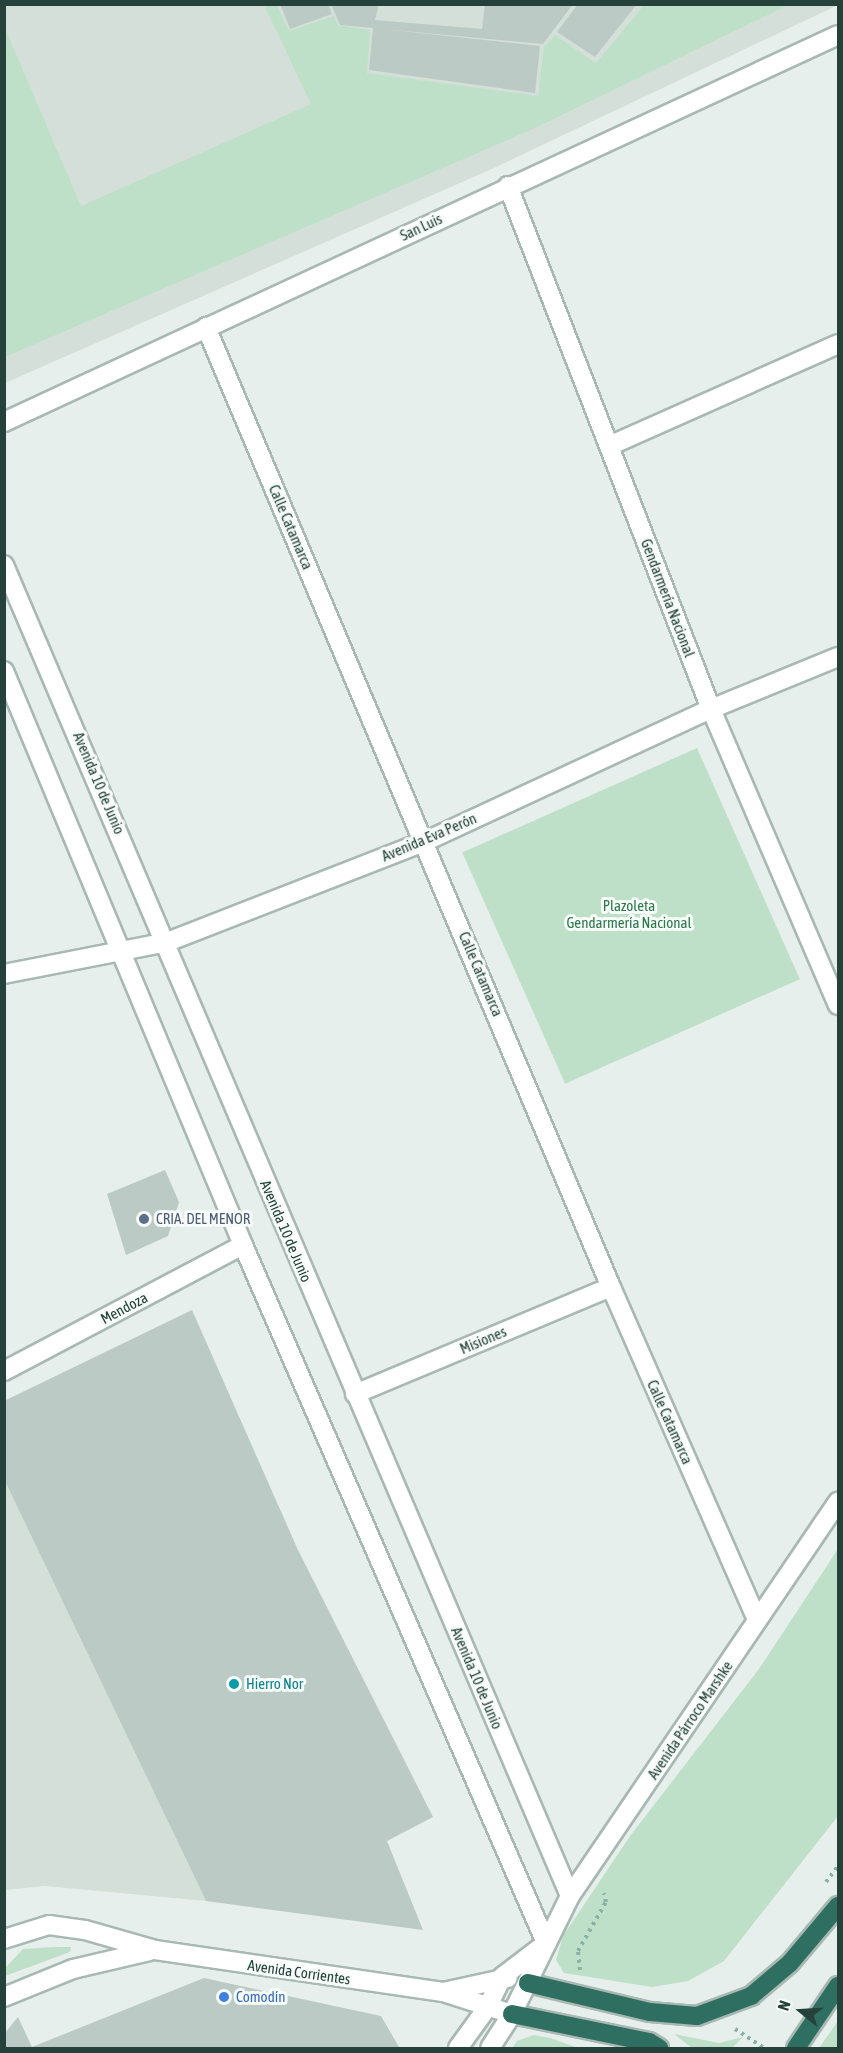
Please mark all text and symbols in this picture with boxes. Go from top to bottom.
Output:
street label: San Luis [397,209,445,245]
street label: Calle Catamarca [265,482,317,572]
street label: Gendarmería Nacional [637,536,699,660]
street label: Avenida 10 de Junio [69,729,129,837]
street label: Avenida Eva Perón [379,809,479,865]
park label: Plazoleta Gendarmería Nacional [566,896,692,931]
street label: Calle Catamarca [455,929,507,1019]
street label: Avenida 10 de Junio [256,1177,316,1285]
place label: CRIA. DEL MENOR [156,1210,250,1228]
marker: CRIA. DEL MENOR [137,1212,151,1226]
street label: Mendoza [97,1288,151,1328]
street label: Misiones [457,1322,509,1358]
street label: Calle Catamarca [643,1377,697,1467]
street label: Avenida 10 de Junio [447,1624,507,1732]
street label: Avenida Párroco Marshke [644,1657,736,1783]
place label: Hierro Nor [246,1675,303,1693]
marker: Hierro Nor [227,1677,241,1691]
street label: Avenida Corrientes [246,1956,352,1988]
north arrow [771,1981,831,2041]
place label: Comodín [236,1988,285,2006]
marker: Comodín [217,1990,231,2004]
text: N [774,1998,794,2013]

